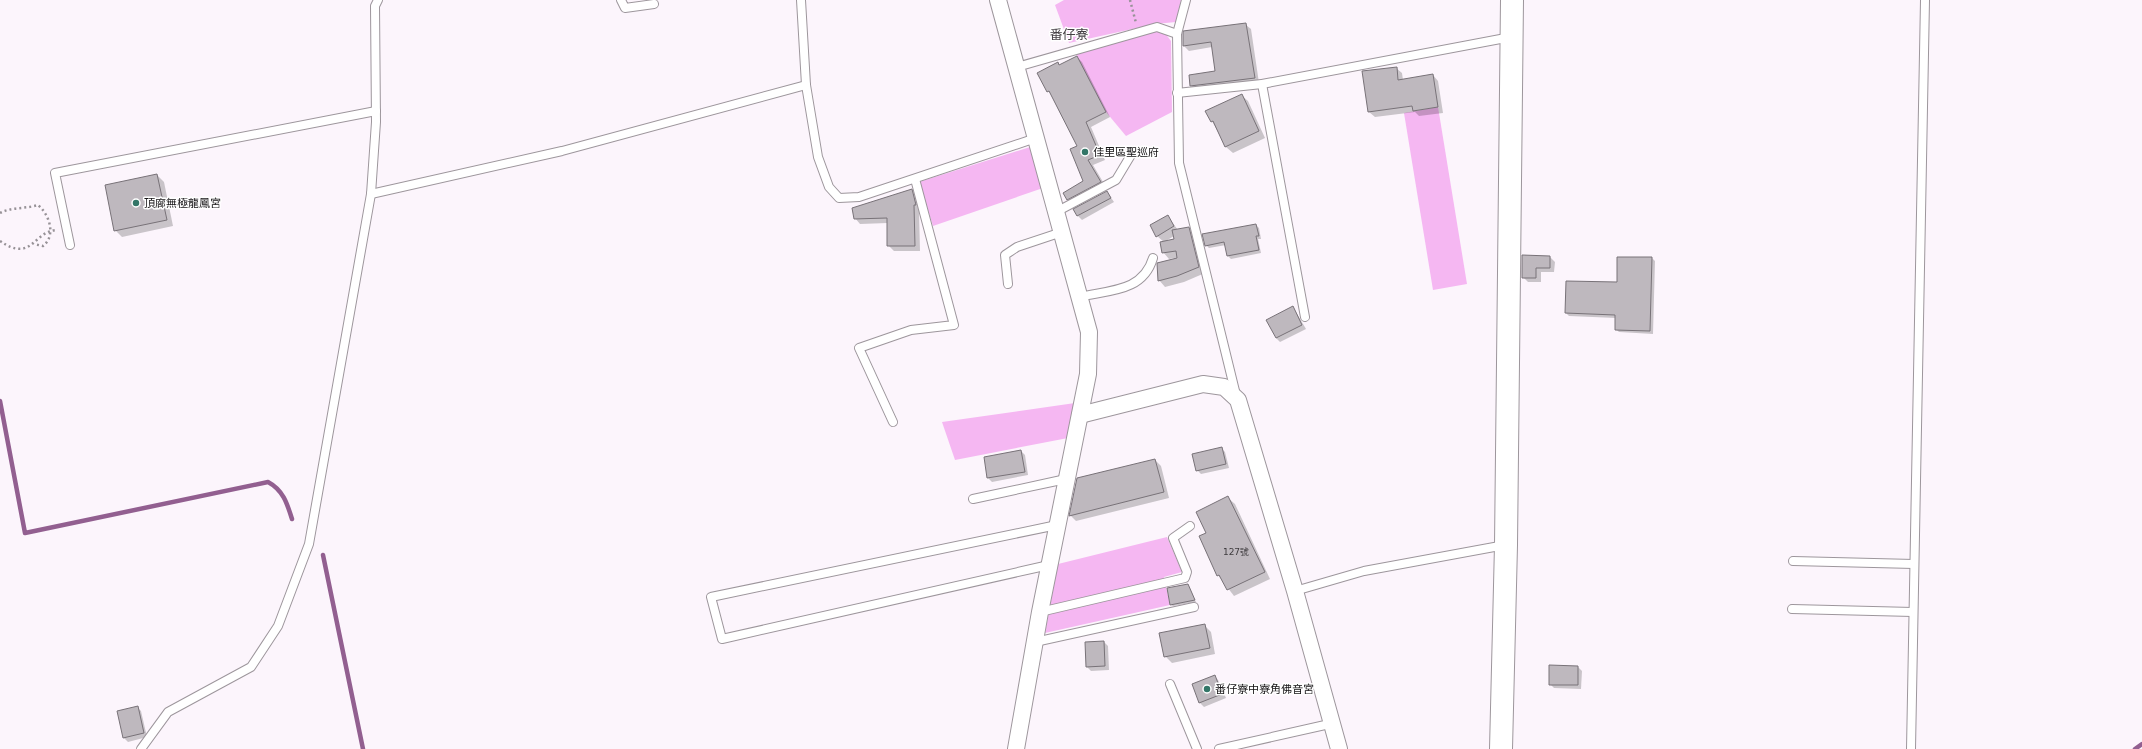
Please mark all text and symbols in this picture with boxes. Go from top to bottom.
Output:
district label: 番仔寮 [1049,27,1089,42]
place label: 佳里區聖巡府 [1093,146,1159,159]
marker: 佳里區聖巡府 [1080,147,1090,157]
place label: 頂廍無極龍鳳宮 [144,197,221,210]
marker: 頂廍無極龍鳳宮 [131,198,141,208]
house number: 127號 [1223,547,1249,557]
place label: 番仔寮中寮角佛音宮 [1215,683,1314,696]
marker: 番仔寮中寮角佛音宮 [1202,684,1212,694]

